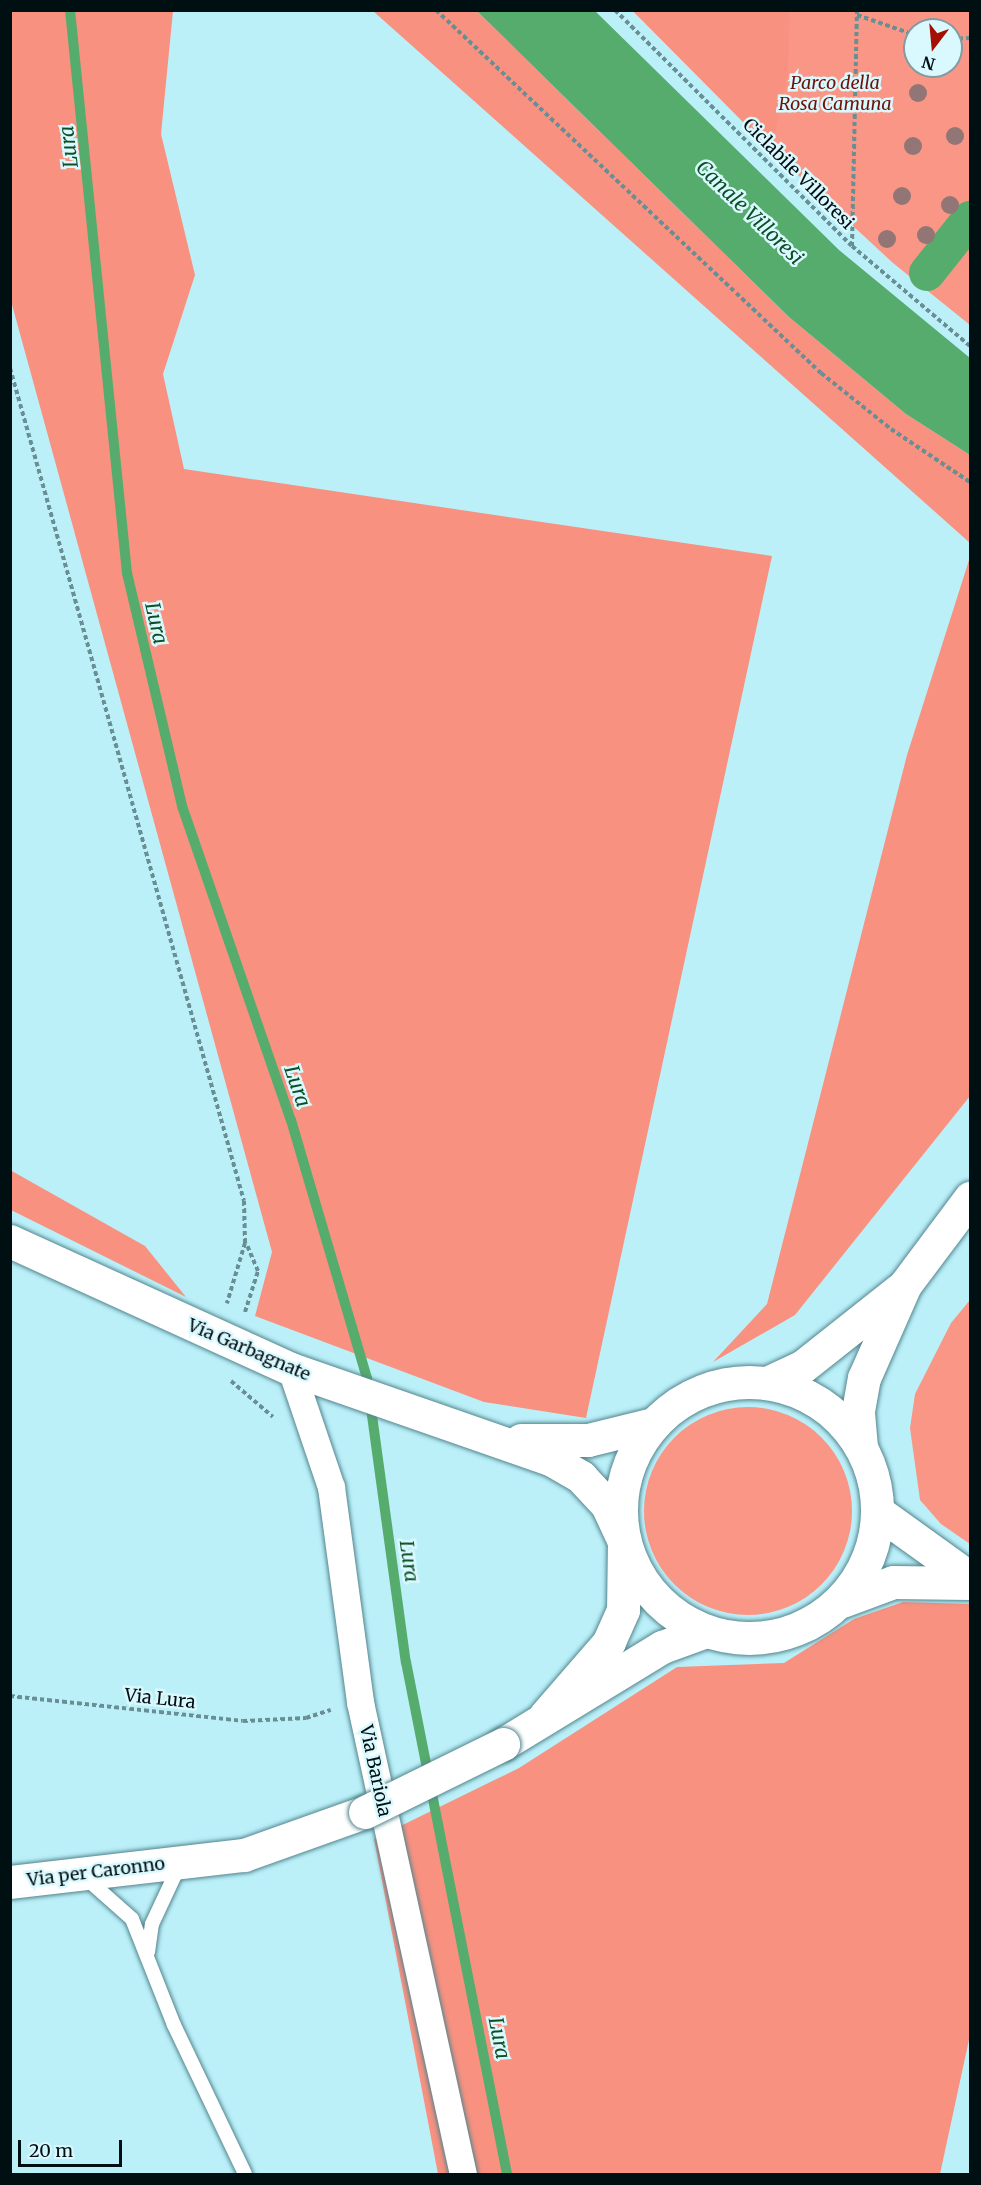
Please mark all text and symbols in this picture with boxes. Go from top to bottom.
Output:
north arrow [903,18,963,78]
text: N [920,52,937,75]
park label: Parco della Rosa Camuna [778,73,892,116]
street label: Ciclabile Villoresi [738,114,858,234]
water label: Lura [54,125,82,169]
water label: Canale Villoresi [691,155,809,269]
water label: Lura [141,600,173,646]
water label: Lura [280,1062,316,1110]
street label: Via Garbagnate [184,1314,314,1386]
water label: Lura [395,1539,425,1583]
street label: Via Lura [123,1685,197,1713]
street label: Via Bariola [355,1723,395,1819]
street label: Via per Caronno [26,1853,166,1891]
water label: Lura [484,2015,516,2061]
scale bar [21,2128,124,2166]
text: 20 m [29,2139,73,2162]

